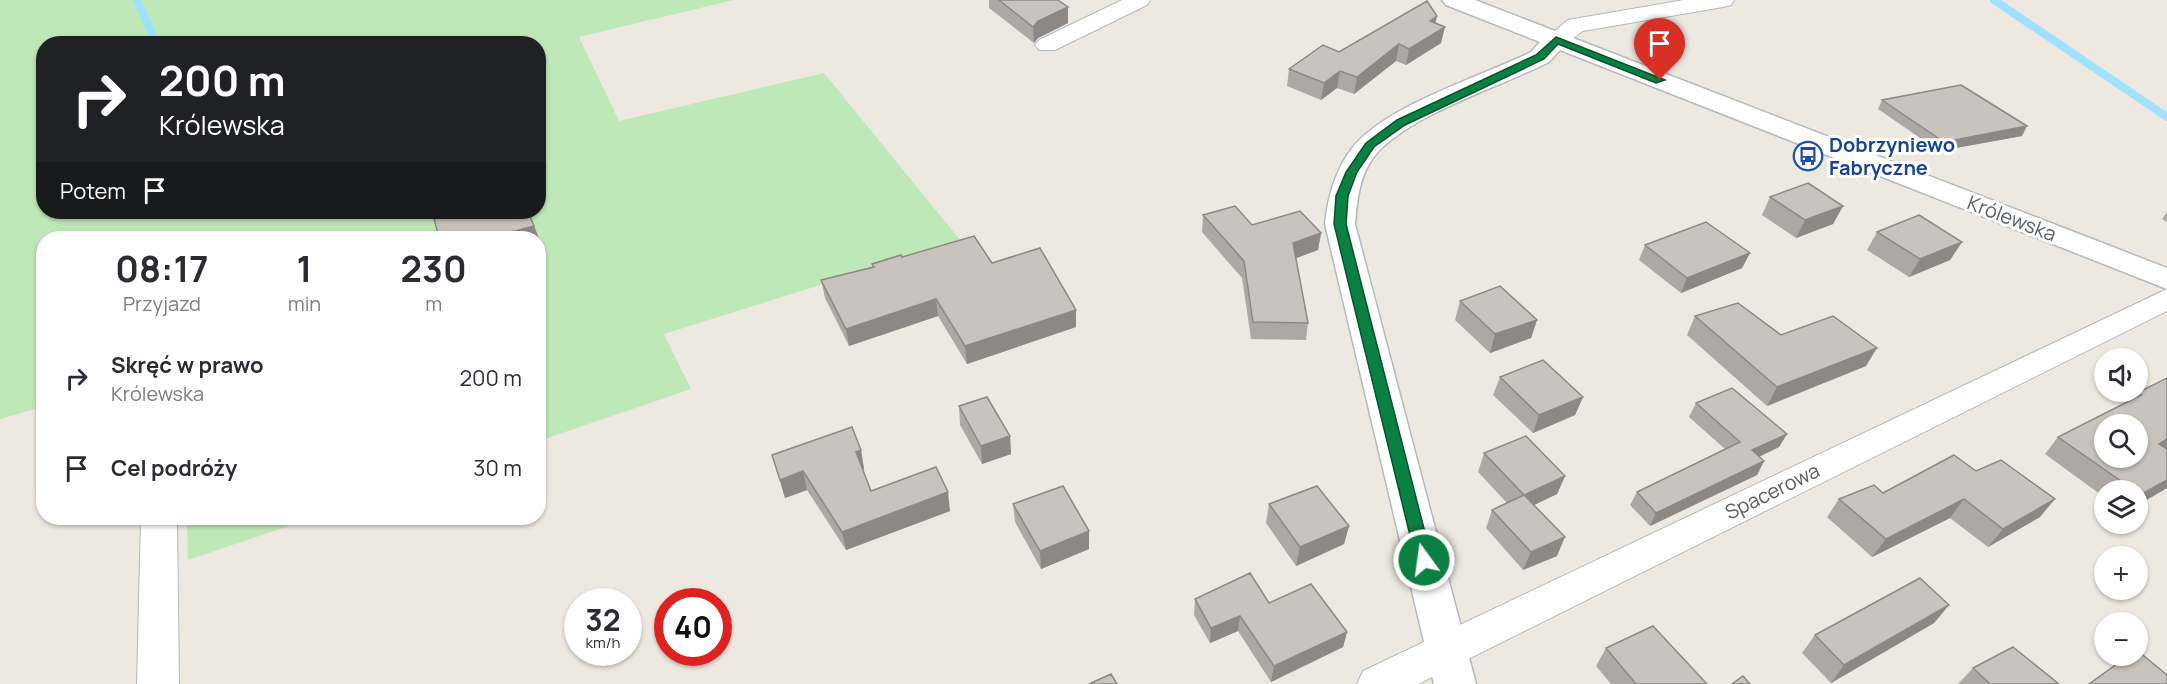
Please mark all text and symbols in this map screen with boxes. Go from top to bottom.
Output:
pin [1634,18,1685,80]
icon: arrive [1643,27,1676,60]
text: 200 m [159,51,285,109]
icon: right [60,60,138,138]
text: Królewska [159,106,285,143]
place label: Dobrzyniewo Fabryczne [1829,131,1955,181]
bus stop icon: Dobrzyniewo Fabryczne [1792,140,1824,172]
icon: arrive [138,174,171,207]
text: Potem [60,176,126,206]
street label: Królewska [1964,189,2060,247]
text: 08:17 [115,244,208,293]
text: 1 [297,244,312,293]
text: 230 [401,244,467,293]
text: Przyjazd [123,290,201,317]
text: min [288,290,321,317]
text: m [425,290,442,317]
map controls [2094,348,2148,666]
button: sound [2094,348,2148,402]
text: Skręć w prawo [111,350,264,380]
icon: right [60,362,93,395]
text: 200 m [460,363,522,393]
text: Królewska [111,380,204,407]
button: search [2094,414,2148,468]
icon: arrive [60,452,93,485]
text: Cel podróży [111,453,237,483]
text: 30 m [473,453,522,483]
street label: Spacerowa [1720,456,1824,526]
button: layers [2094,480,2148,534]
position arrow [1392,528,1456,592]
button: + [2094,546,2148,600]
speed limit sign: 40 [654,588,732,666]
text: 32 [585,599,621,640]
button: − [2094,612,2148,666]
text: km/h [586,632,620,653]

